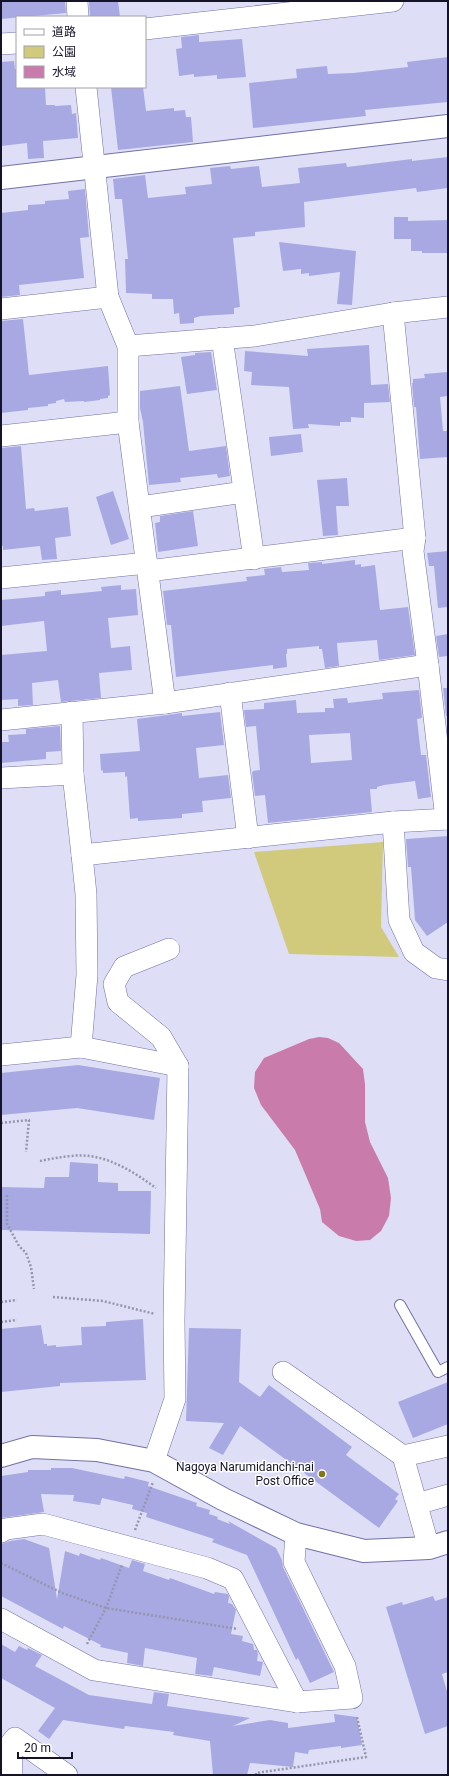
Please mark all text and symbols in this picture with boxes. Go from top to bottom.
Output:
legend [16,16,146,88]
text: 道路 [52,25,76,39]
text: 公園 [52,45,76,59]
text: 水域 [52,65,76,79]
place label: Nagoya Narumidanchi-nai Post Office [176,1460,314,1488]
marker: Nagoya Narumidanchi-nai Post Office [317,1469,327,1479]
scale bar [18,1734,72,1760]
text: 20 m [24,1741,51,1755]

